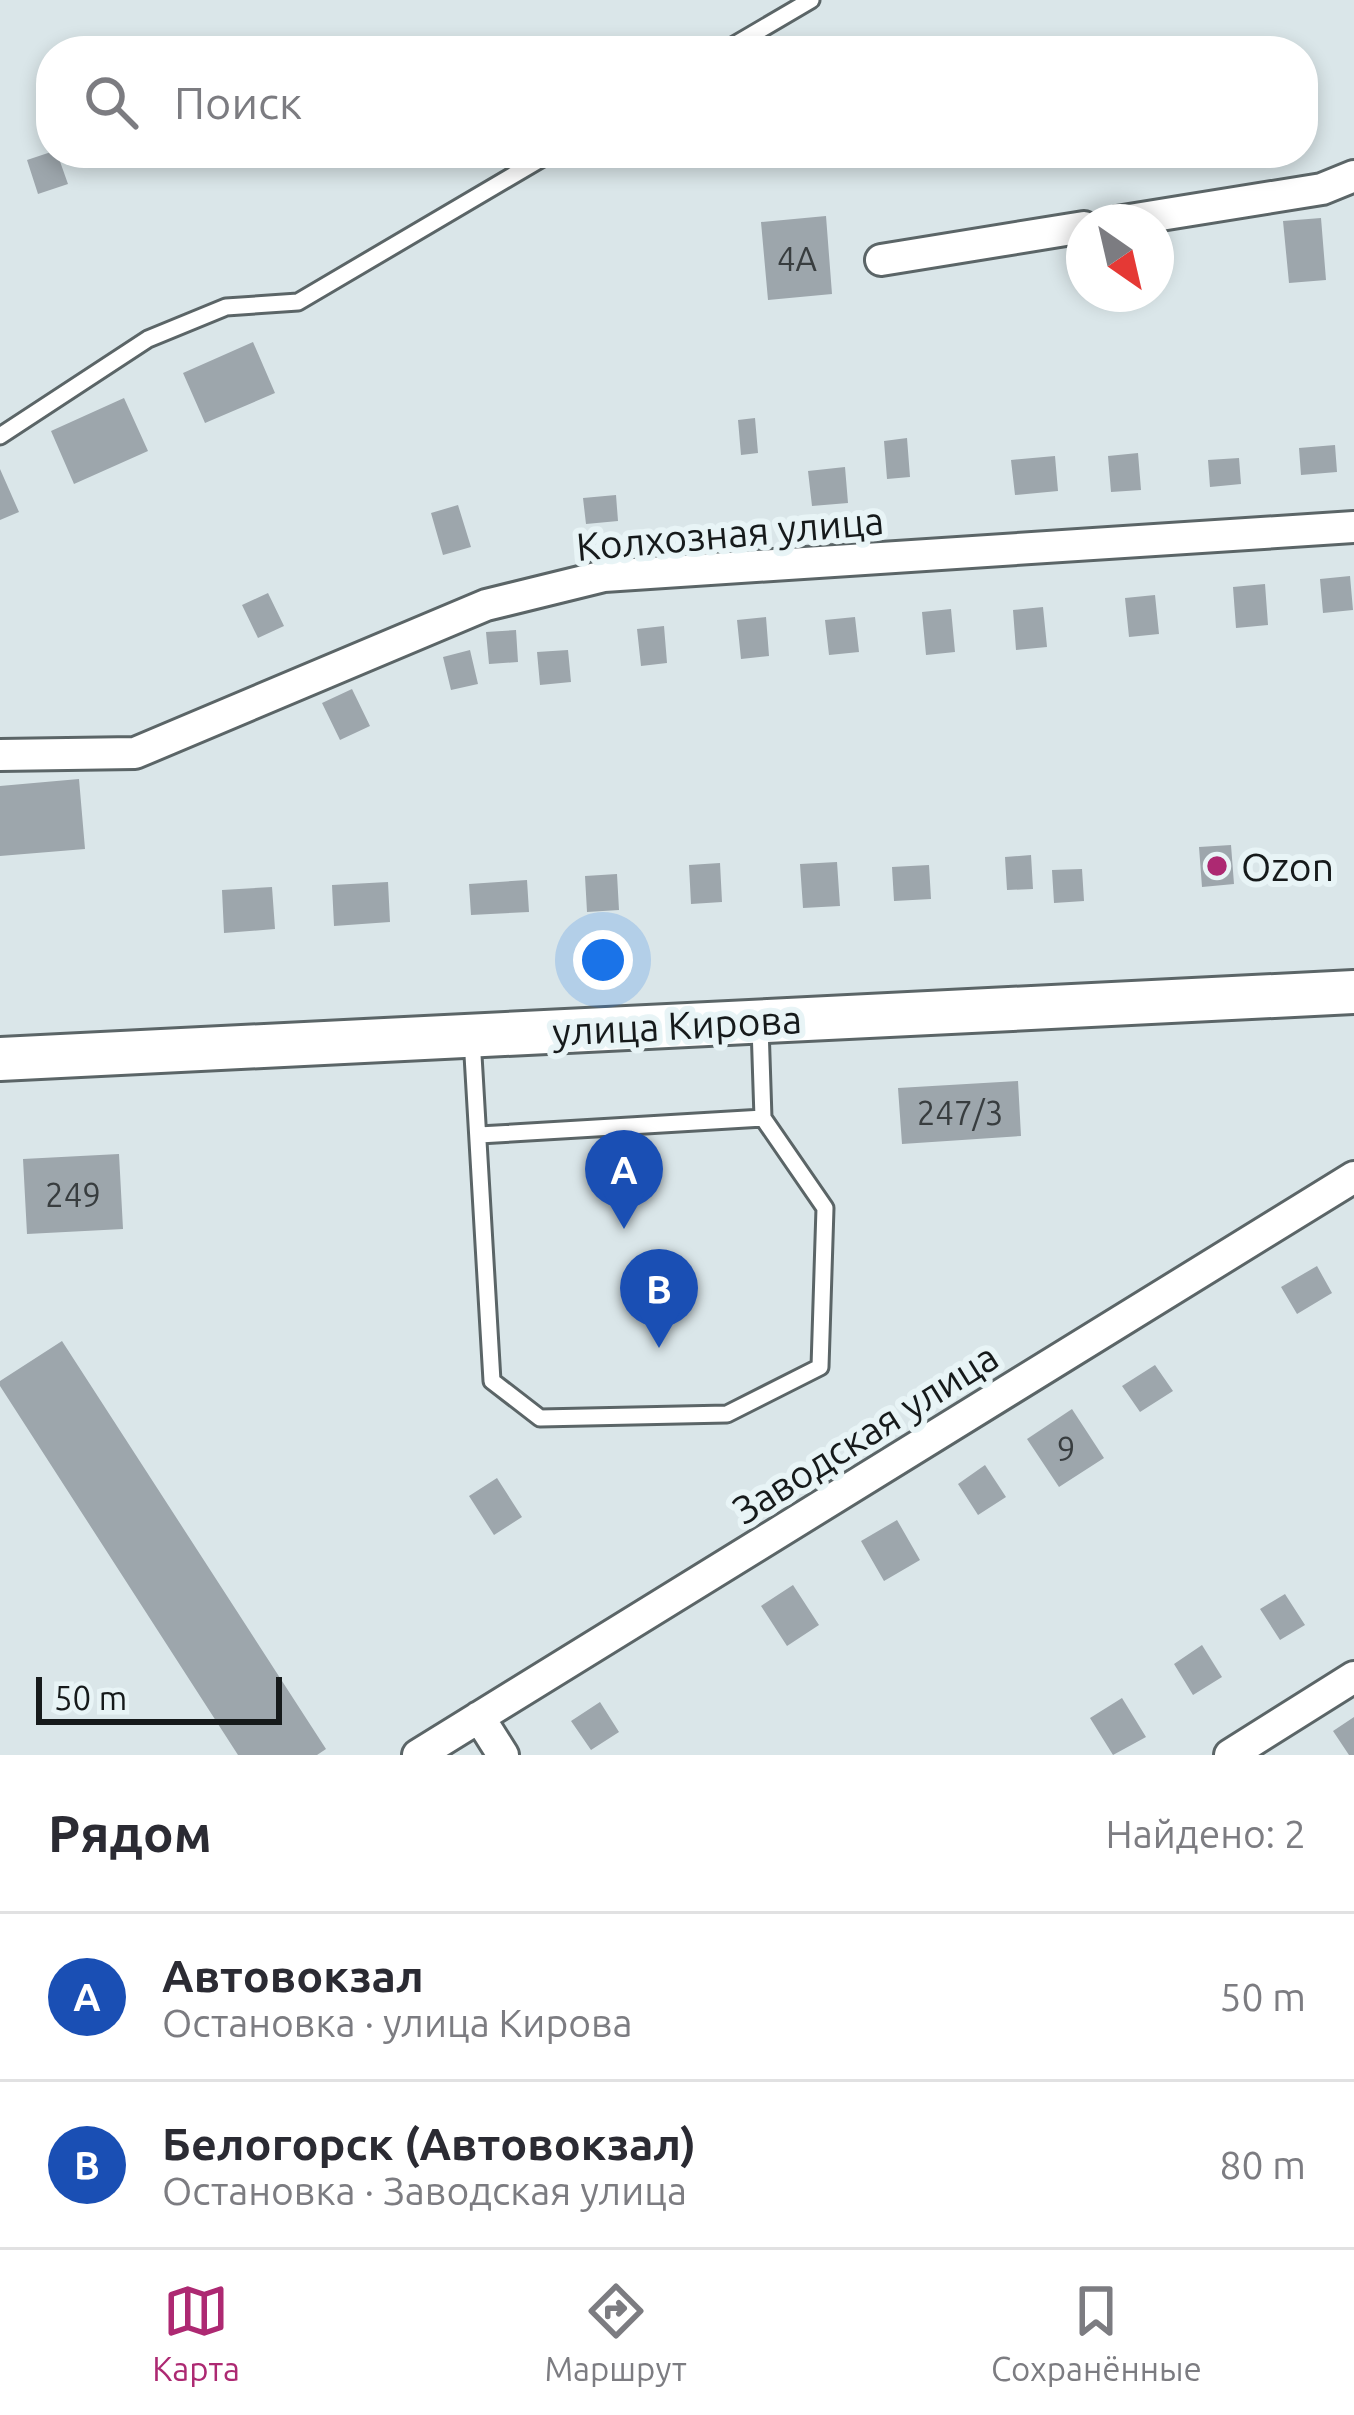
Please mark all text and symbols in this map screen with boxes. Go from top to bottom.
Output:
search box [36,36,1318,168]
icon: search [78,69,144,135]
text: Поиск [174,77,302,128]
north arrow [1066,204,1174,312]
house number: 4А [777,240,818,277]
street label: Колхозная улица [574,498,886,568]
place label: Ozon [1241,845,1334,888]
marker: Ozon [1204,853,1230,879]
your location [573,930,633,990]
street label: улица Кирова [551,997,803,1053]
house number: 247/3 [917,1094,1003,1131]
pin: A [585,1130,663,1229]
house number: 249 [45,1176,101,1213]
pin: B [620,1249,698,1348]
street label: Заводская улица [725,1334,1005,1532]
house number: 9 [1057,1430,1075,1467]
scale bar [36,1671,282,1724]
text: 50 m [54,1679,127,1716]
text: Рядом [48,1804,212,1862]
text: Найдено: 2 [1106,1812,1306,1855]
text: Автовокзал [162,1950,424,2001]
text: A [73,1975,101,2018]
text: 50 m [1219,1975,1306,2018]
text: Остановка · улица Кирова [162,2001,633,2044]
text: Белогорск (Автовокзал) [162,2118,696,2169]
text: B [74,2143,100,2186]
text: 80 m [1219,2143,1306,2186]
text: Остановка · Заводская улица [162,2169,687,2212]
tab: Карта [152,2278,240,2387]
tab: Маршрут [544,2278,687,2387]
tab: Сохранённые [991,2278,1202,2387]

